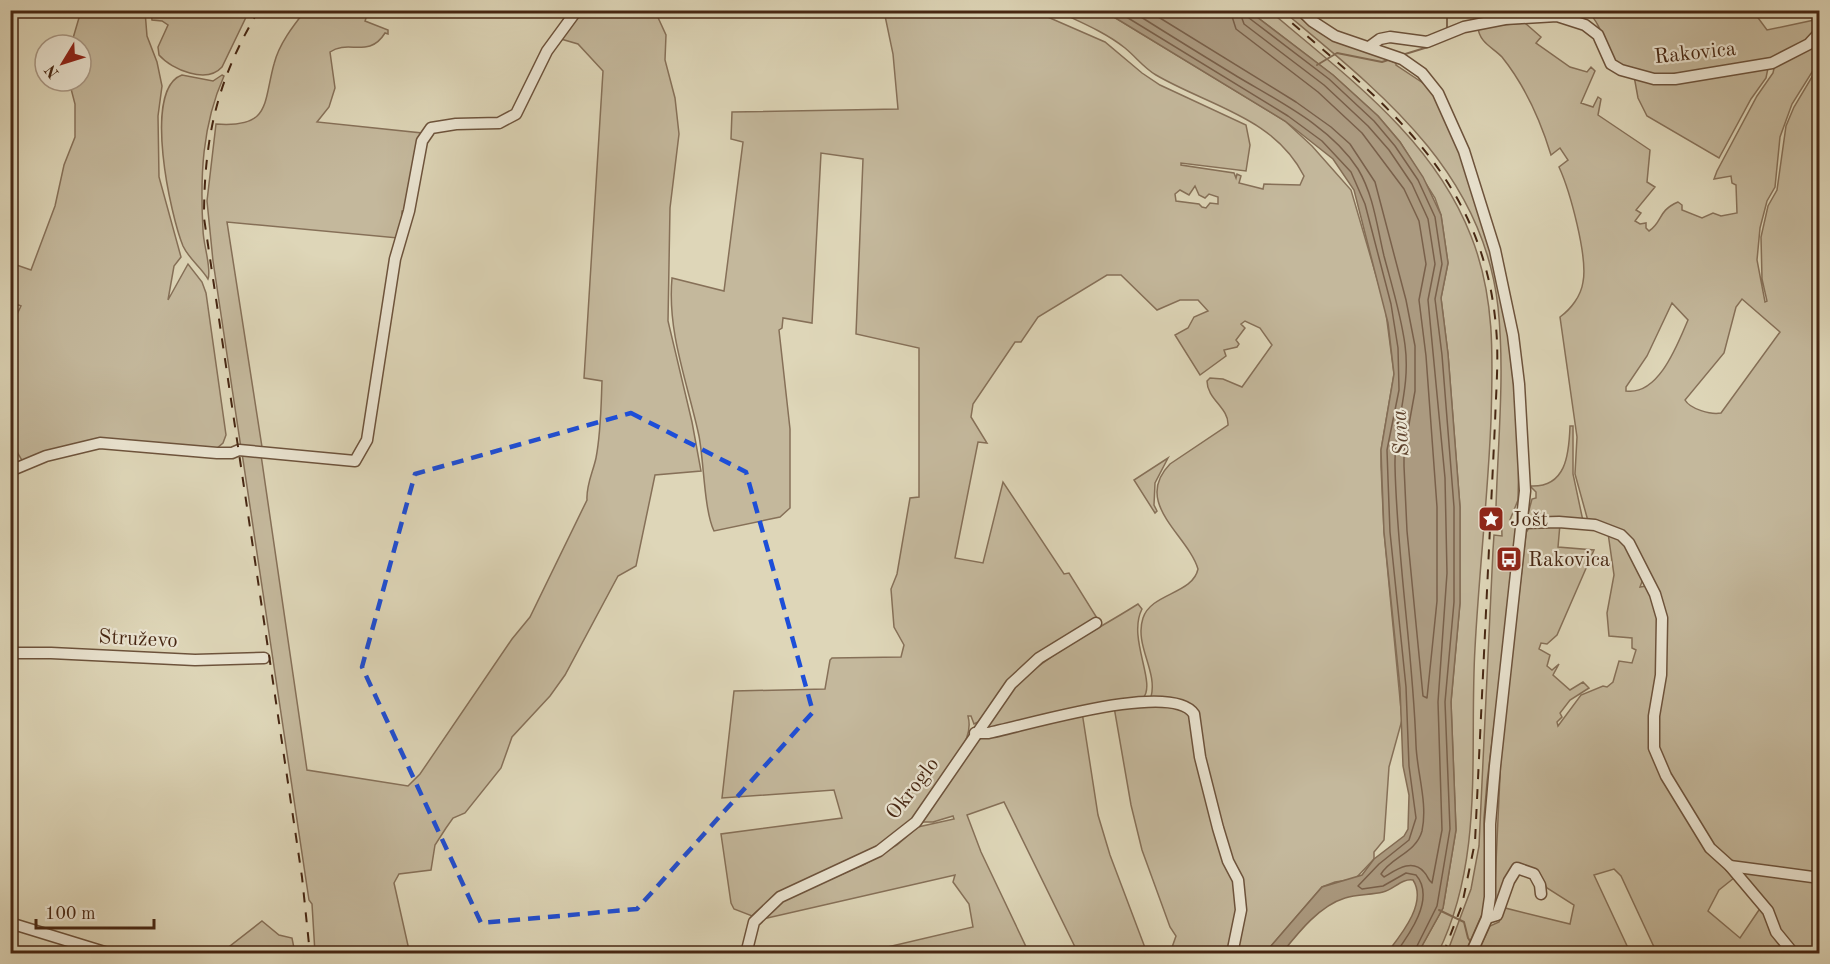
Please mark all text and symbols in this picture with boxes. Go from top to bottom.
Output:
north arrow [33,33,93,93]
street label: Rakovica [1653,39,1737,68]
text: N [42,61,63,81]
water label: Sava [1388,408,1414,457]
place icon: Jošt [1476,504,1506,534]
place label: Jošt [1510,510,1548,531]
bus stop icon: Rakovica [1494,544,1524,574]
place label: Rakovica [1528,550,1610,571]
street label: Struževo [98,627,178,652]
street label: Okroglo [883,754,944,824]
scale bar [36,892,154,930]
text: 100 m [45,905,96,923]

